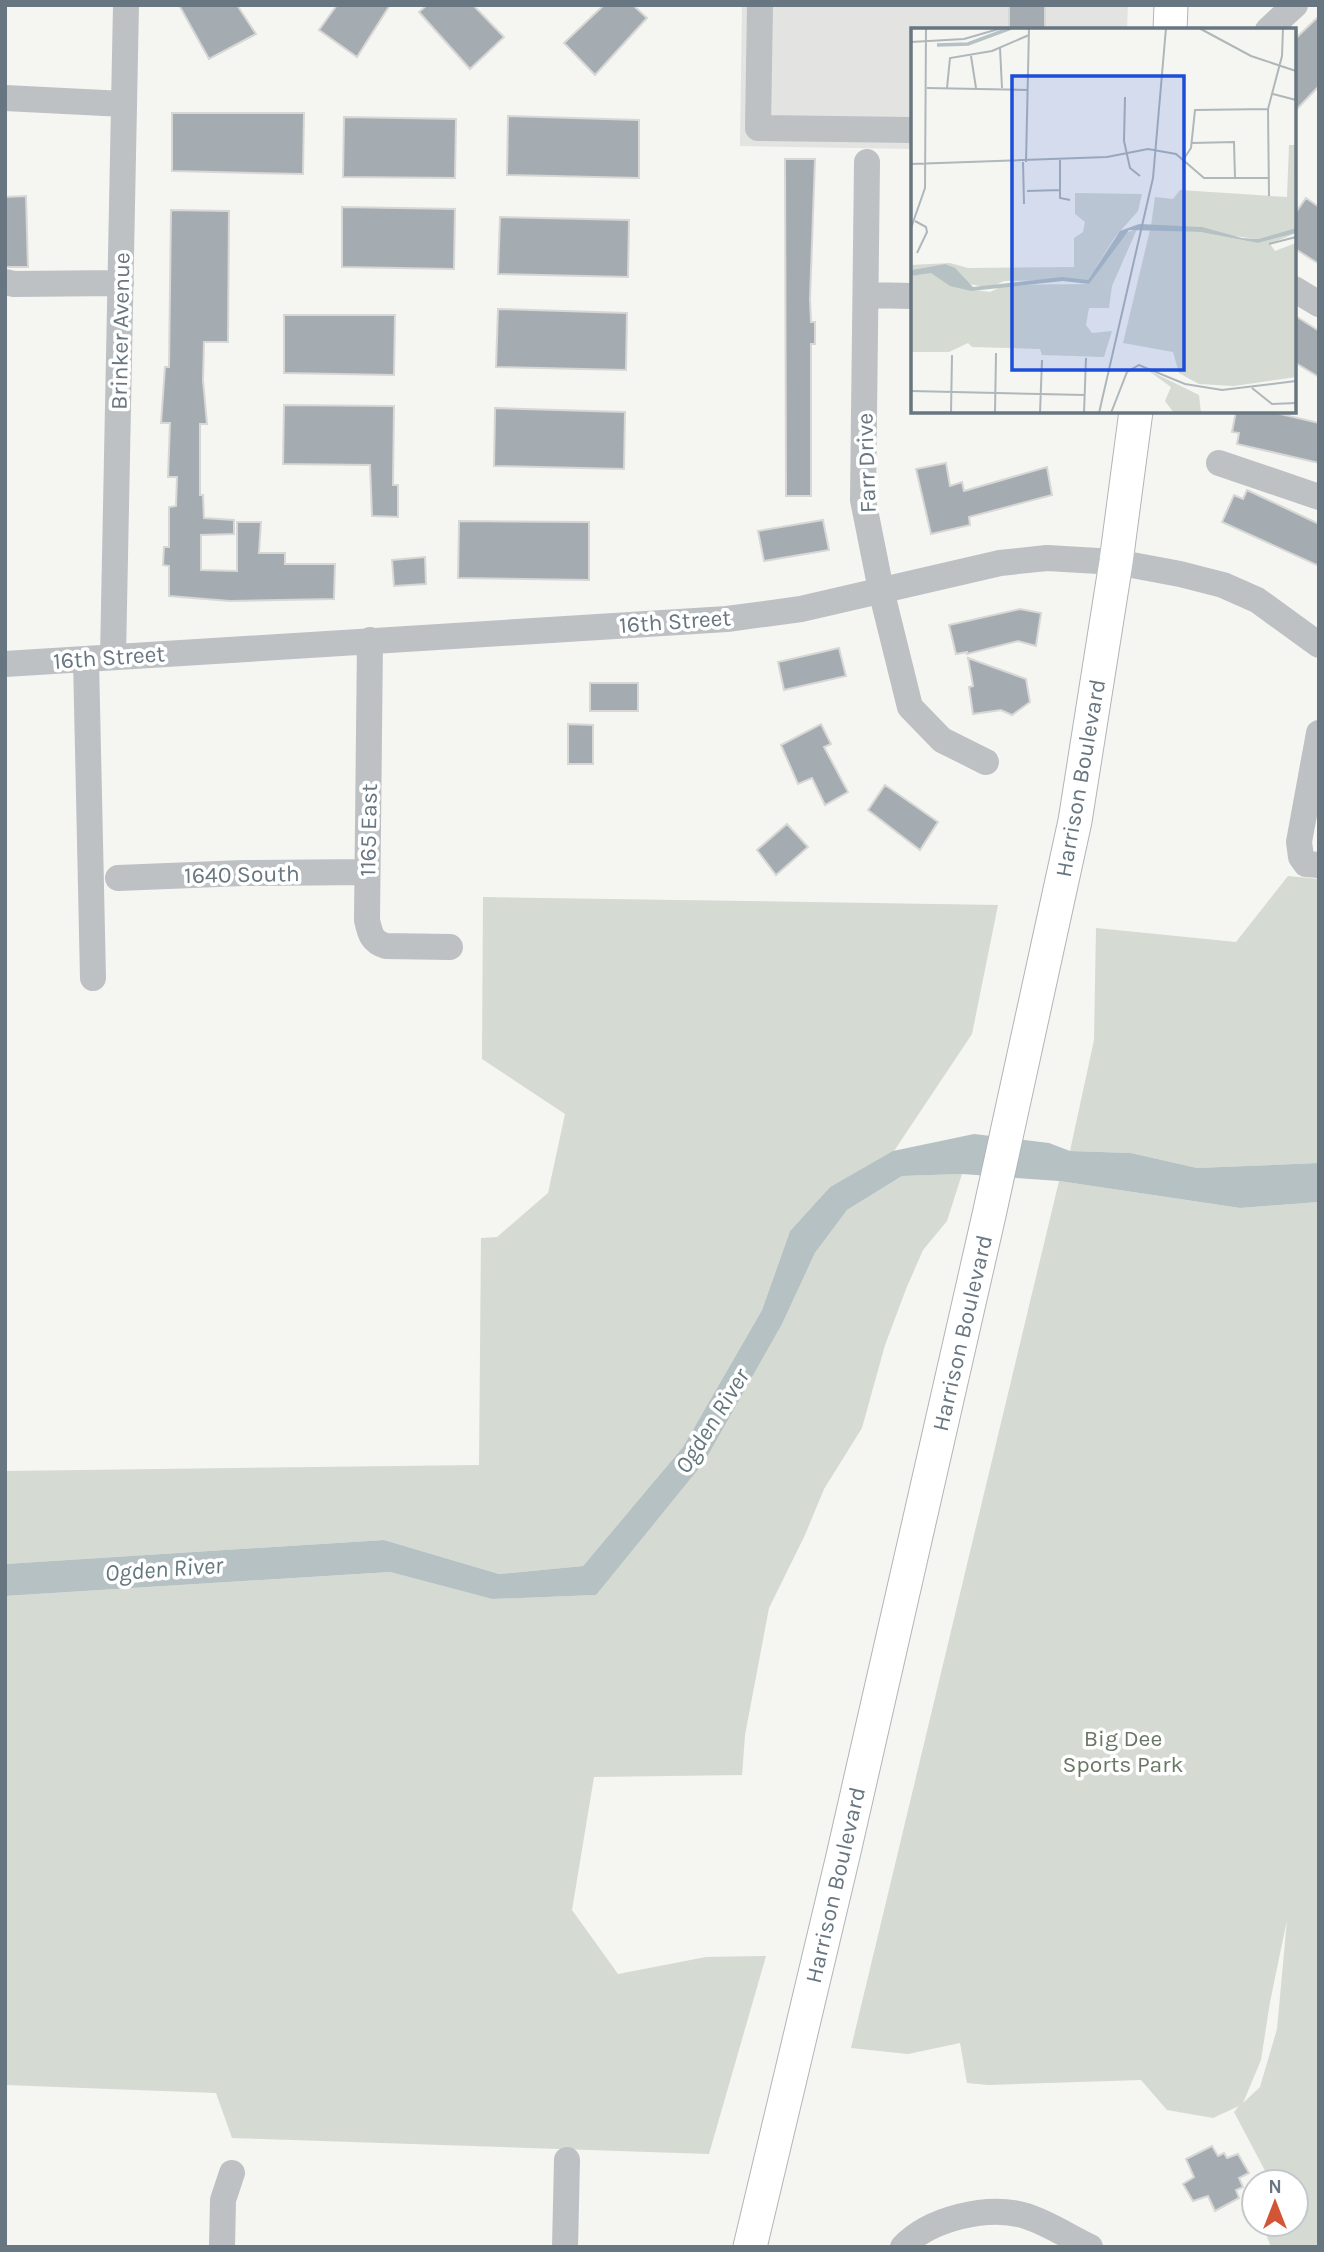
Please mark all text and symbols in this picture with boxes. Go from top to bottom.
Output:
inset map [911,28,1296,413]
street label: Brinker Avenue [106,252,135,410]
street label: Farr Drive [851,413,882,513]
street label: 16th Street [618,604,732,639]
street label: 16th Street [52,640,166,675]
street label: Harrison Boulevard [1050,677,1111,879]
street label: 1165 East [354,783,383,877]
street label: 1640 South [184,860,300,889]
street label: Harrison Boulevard [927,1232,998,1434]
water label: Ogden River [669,1363,756,1479]
water label: Ogden River [104,1551,225,1587]
park label: Big Dee Sports Park [1062,1725,1184,1778]
street label: Harrison Boulevard [800,1784,871,1986]
north arrow [1240,2168,1310,2238]
text: N [1268,2176,1282,2198]

